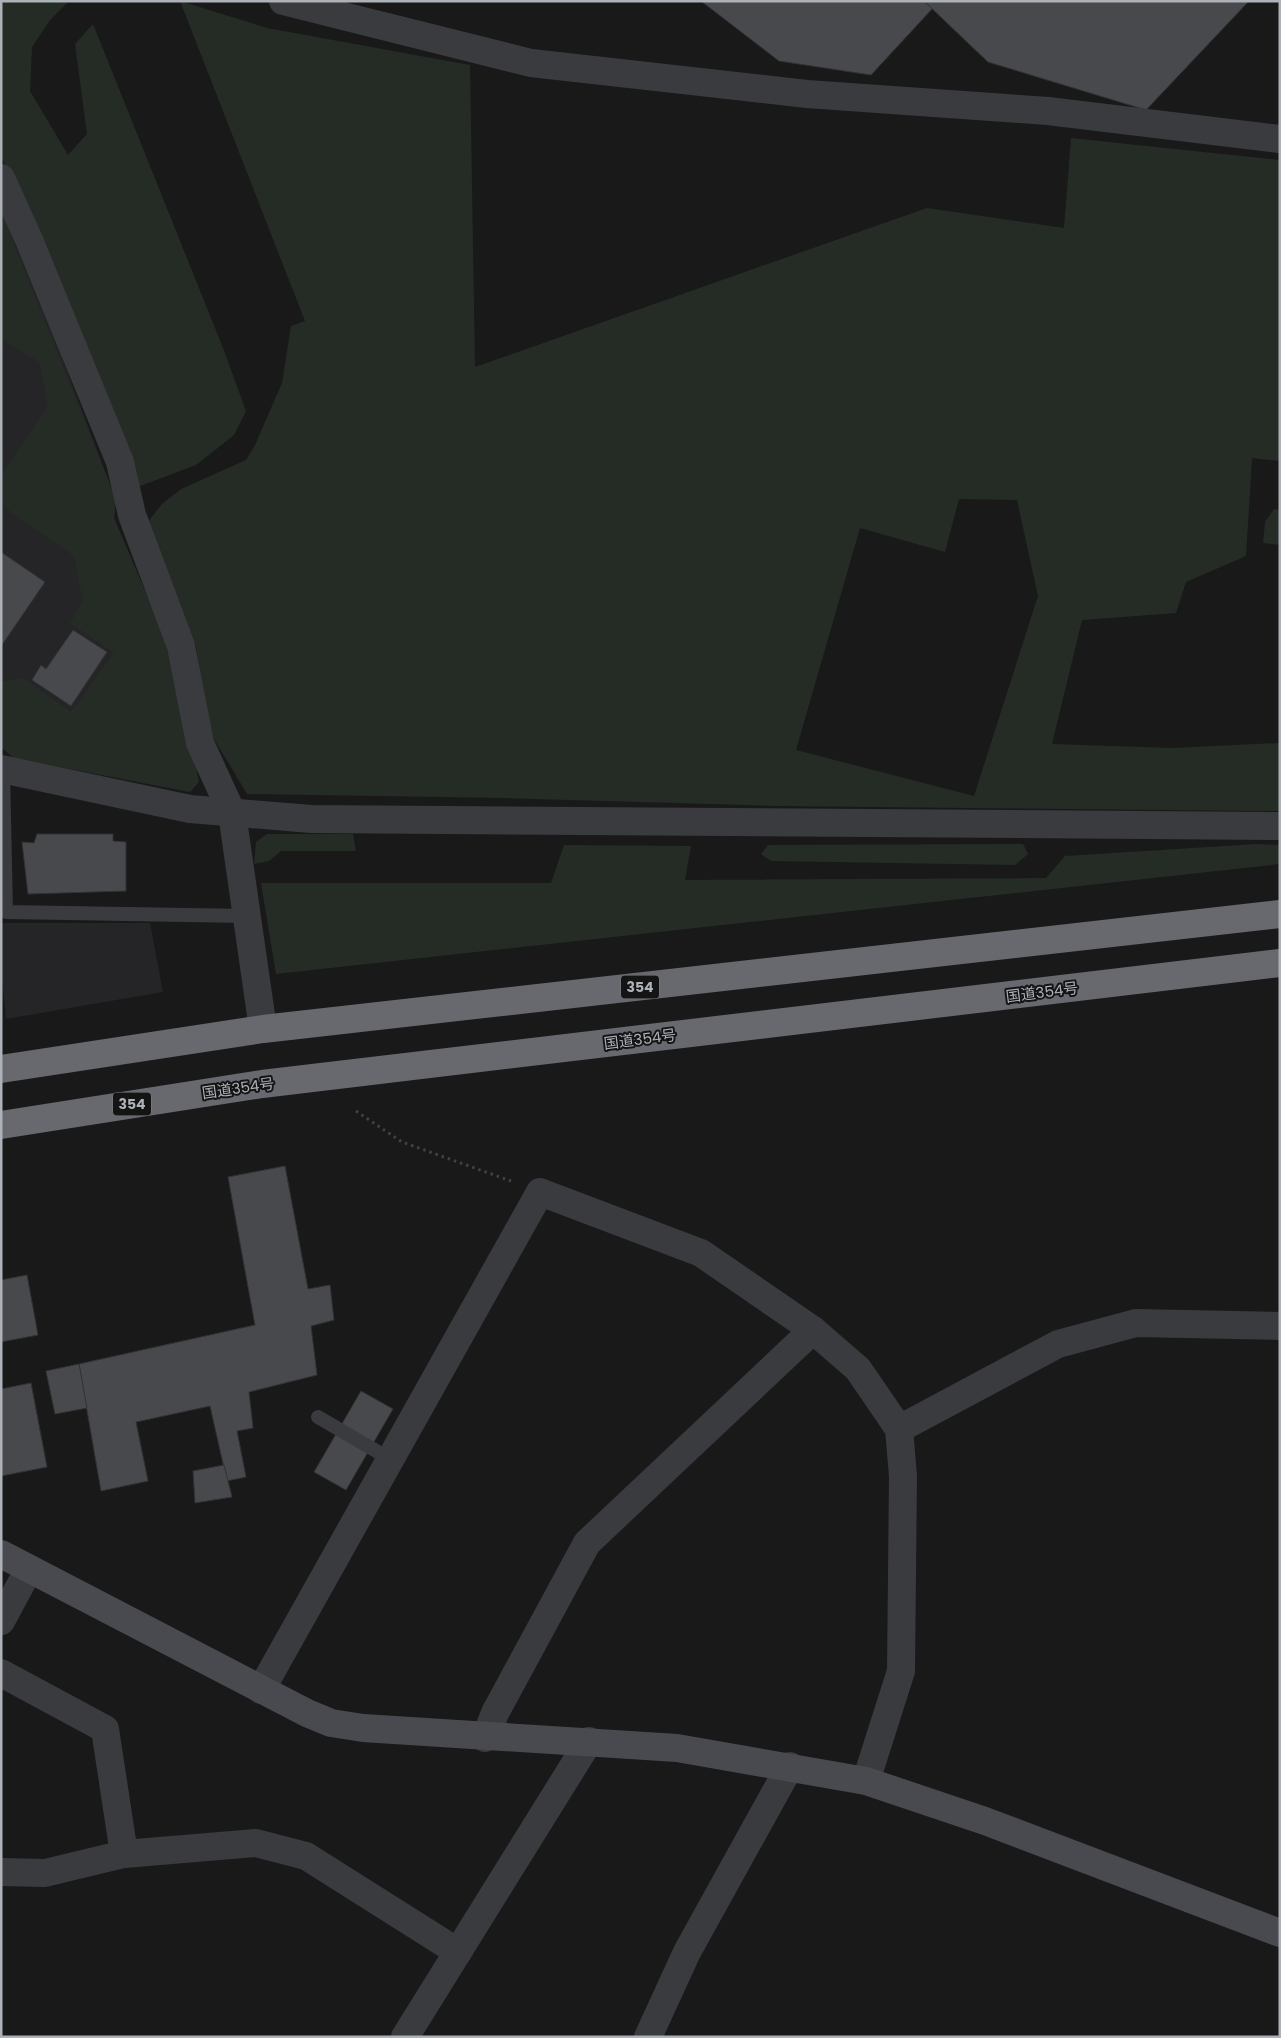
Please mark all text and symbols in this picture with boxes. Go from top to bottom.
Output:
road number: 354 [621,976,659,999]
street label: 国道354号 [1005,977,1079,1007]
street label: 国道354号 [603,1024,677,1054]
street label: 国道354号 [201,1073,275,1103]
road number: 354 [113,1092,151,1116]

